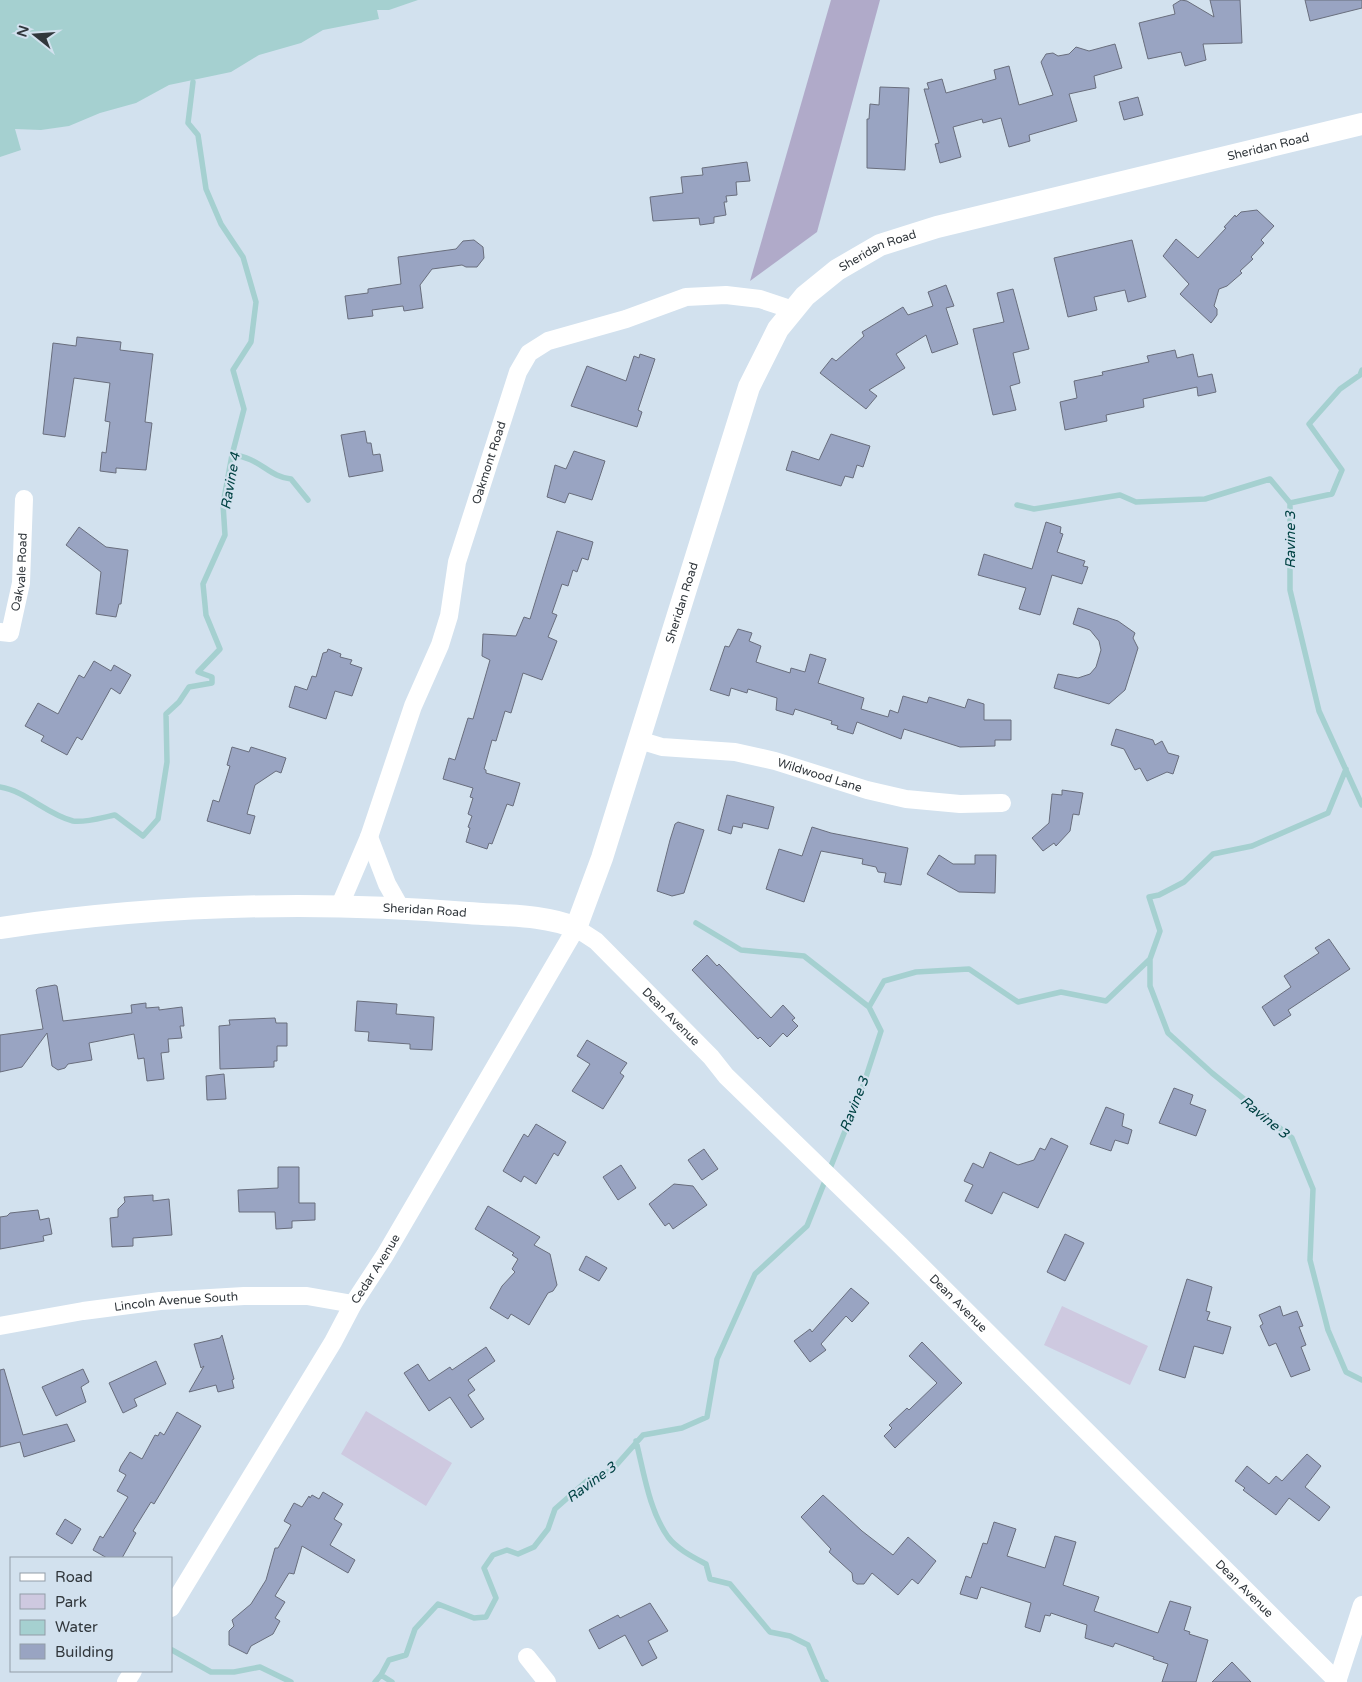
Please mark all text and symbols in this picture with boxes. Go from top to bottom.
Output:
north arrow [10,10,60,60]
text: N [13,23,33,39]
street label: Sheridan Road [1226,130,1311,163]
street label: Sheridan Road [836,227,918,274]
street label: Oakmont Road [469,420,509,506]
water label: Ravine 4 [217,450,244,511]
water label: Ravine 3 [1282,510,1299,569]
street label: Oakvale Road [8,532,30,613]
street label: Sheridan Road [663,561,701,645]
street label: Wildwood Lane [776,755,864,795]
street label: Sheridan Road [383,901,467,920]
street label: Dean Avenue [639,985,703,1049]
water label: Ravine 3 [836,1073,873,1134]
water label: Ravine 3 [1237,1093,1293,1143]
street label: Cedar Avenue [348,1231,403,1306]
street label: Dean Avenue [927,1272,990,1335]
street label: Lincoln Avenue South [113,1289,238,1314]
water label: Ravine 3 [563,1458,621,1506]
legend [10,1557,172,1672]
street label: Dean Avenue [1213,1557,1276,1620]
text: Road [55,1568,93,1586]
text: Park [55,1593,87,1611]
text: Water [55,1618,98,1636]
text: Building [55,1643,114,1661]

